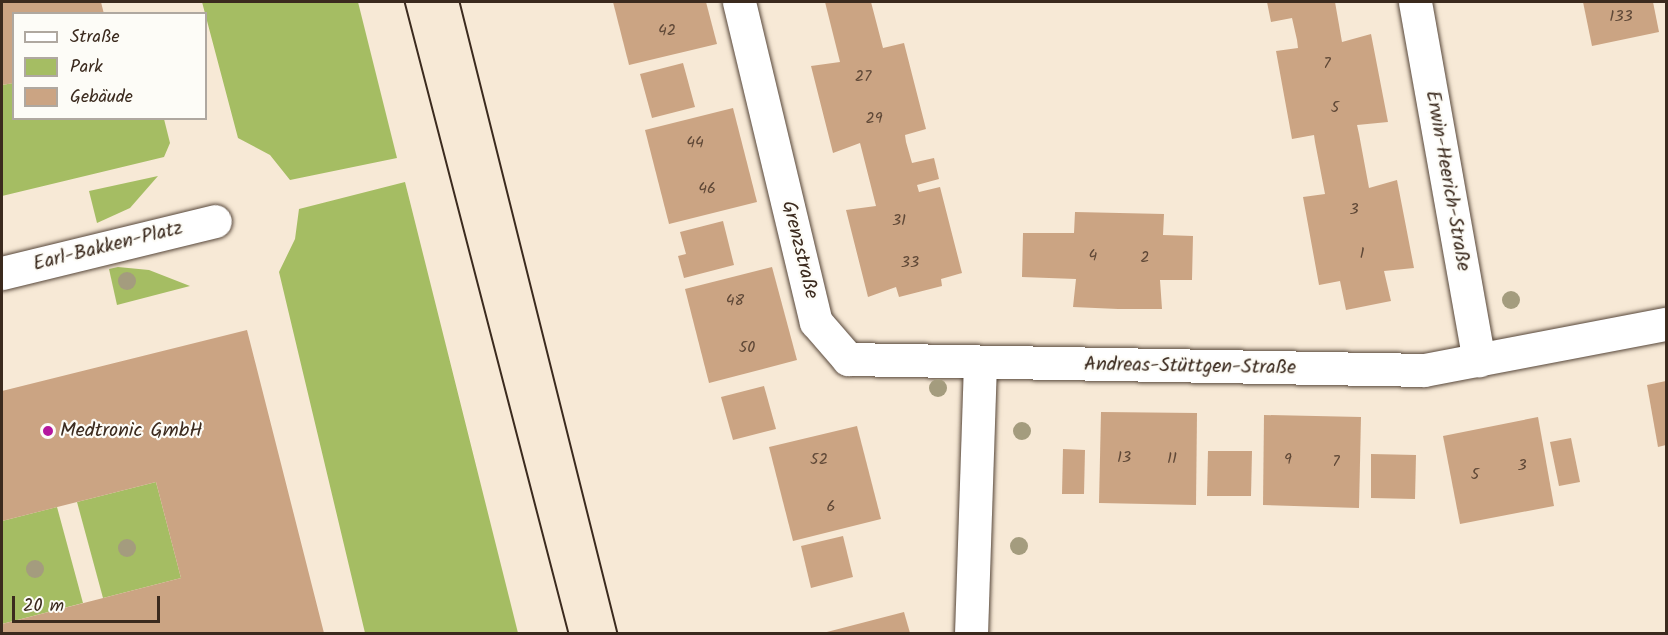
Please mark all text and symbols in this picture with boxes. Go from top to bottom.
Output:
house number: 133 [1609,7,1633,27]
legend [12,12,207,120]
house number: 42 [658,21,676,41]
text: Straße [70,23,120,52]
text: Park [70,53,103,82]
house number: 7 [1323,54,1331,74]
house number: 27 [855,67,871,87]
text: Gebäude [70,83,133,112]
street label: Erwin-Heerich-Straße [1419,89,1475,273]
house number: 5 [1331,98,1339,118]
house number: 29 [865,109,883,129]
house number: 44 [686,133,704,153]
house number: 46 [698,179,716,199]
street label: Grenzstraße [775,198,823,302]
house number: 3 [1349,200,1359,220]
house number: 31 [892,211,906,231]
street label: Earl-Bakken-Platz [31,217,185,277]
house number: 1 [1359,244,1365,264]
house number: 4 [1089,246,1097,266]
house number: 2 [1140,248,1150,268]
house number: 33 [901,253,919,273]
house number: 48 [726,291,744,311]
house number: 50 [739,338,755,358]
street label: Andreas-Stüttgen-Straße [1084,353,1296,381]
place label: Medtronic GmbH [60,419,203,443]
marker: Medtronic GmbH [41,424,55,438]
house number: 13 [1117,448,1131,468]
house number: 11 [1167,449,1177,469]
house number: 52 [810,450,828,470]
house number: 9 [1284,450,1292,470]
house number: 7 [1332,452,1340,472]
house number: 3 [1517,456,1527,476]
house number: 5 [1471,465,1479,485]
house number: 6 [827,497,835,517]
scale bar [15,584,164,622]
text: 20 m [23,592,64,621]

